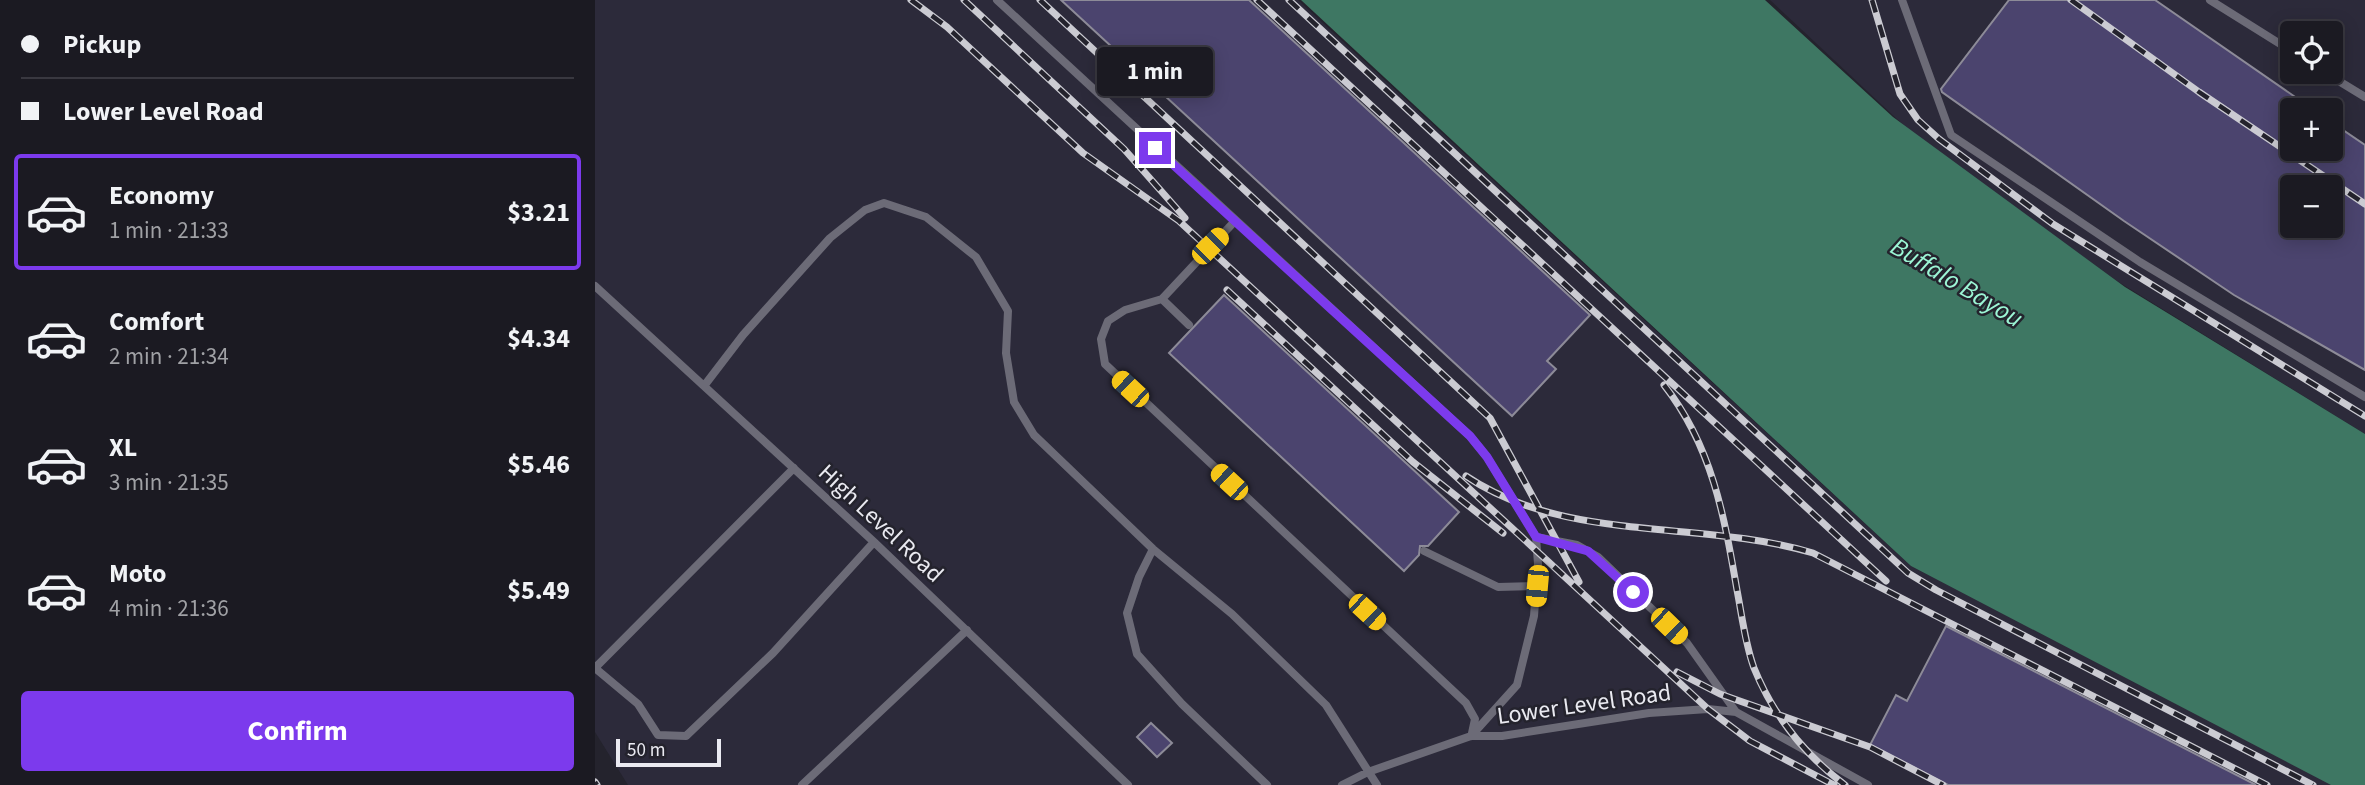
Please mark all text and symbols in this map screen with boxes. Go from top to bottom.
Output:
map controls [2280,21,2343,238]
button: locate [2280,21,2343,84]
text: Pickup [63,26,141,63]
callout: 1 min [1097,46,1213,96]
text: 1 min [1127,55,1183,88]
text: Lower Level Road [63,93,264,130]
button: + [2280,98,2343,161]
route end [1139,132,1171,164]
button: − [2280,175,2343,238]
text: Economy [109,177,214,214]
icon: car [25,181,88,244]
text: $3.21 [507,194,570,231]
text: 1 min · 21:33 [109,214,229,247]
car [1188,224,1233,268]
water label: Buffalo Bayou [1884,228,2030,337]
text: Comfort [109,303,204,340]
icon: car [25,307,88,370]
text: $4.34 [507,320,570,357]
text: 2 min · 21:34 [109,340,229,373]
car [1108,367,1153,411]
text: XL [109,429,137,466]
icon: car [25,433,88,496]
text: $5.46 [507,446,570,483]
street label: High Level Road [810,456,951,591]
car [1207,460,1252,504]
text: 3 min · 21:35 [109,466,229,499]
text: Moto [109,555,166,592]
icon: car [25,559,88,622]
car [1525,564,1550,608]
text: $5.49 [507,572,570,609]
route start [1617,576,1649,608]
car [1345,590,1390,634]
text: 4 min · 21:36 [109,592,229,625]
car [1647,604,1692,648]
street label: Lower Level Road [1495,675,1673,734]
button: Confirm [21,691,574,771]
scale bar [616,736,721,768]
text: 50 m [627,737,665,764]

